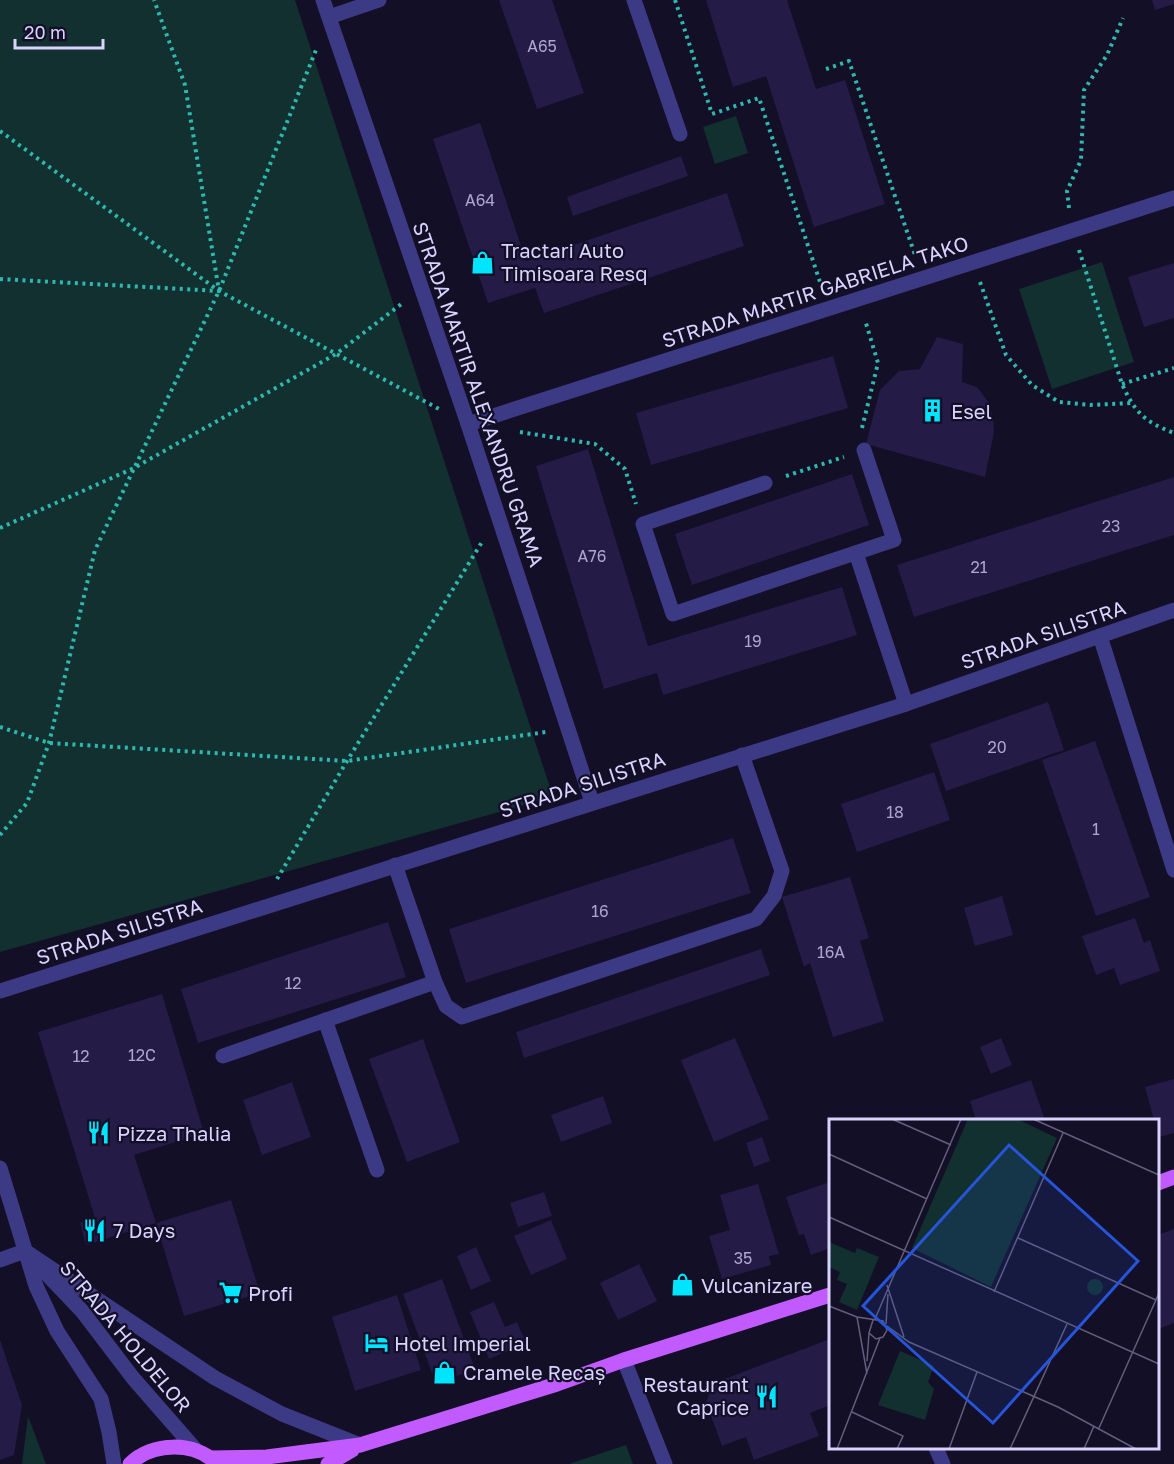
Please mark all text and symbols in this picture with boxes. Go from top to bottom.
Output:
scale bar [15,12,104,50]
text: 20 m [24,21,66,43]
house number: A65 [527,36,557,56]
house number: A64 [465,190,495,210]
street label: STRADA MARTIR ALEXANDRU GRAMA [409,218,549,570]
street label: STRADA MARTIR GABRIELA TAKO [659,230,971,352]
place label: Tractari Auto Timisoara Resq [501,238,648,285]
shop icon: Tractari Auto Timisoara Resq [470,249,496,275]
building icon: Esel [920,398,946,424]
place label: Esel [951,399,992,423]
house number: 23 [1102,516,1120,536]
house number: A76 [578,546,606,566]
house number: 21 [970,557,988,577]
street label: STRADA SILISTRA [957,595,1129,673]
house number: 19 [744,631,762,651]
house number: 20 [987,737,1007,757]
street label: STRADA SILISTRA [496,746,668,822]
house number: 18 [886,802,904,822]
house number: 1 [1092,819,1100,839]
street label: STRADA SILISTRA [33,893,205,969]
house number: 16 [591,901,609,921]
house number: 16A [817,942,845,962]
house number: 12 [284,973,302,993]
house number: 12C [128,1045,156,1065]
house number: 12 [72,1046,90,1066]
inset map [829,1119,1159,1449]
restaurant icon: Pizza Thalia [86,1120,112,1146]
place label: Pizza Thalia [117,1121,231,1145]
restaurant icon: 7 Days [82,1217,108,1243]
place label: 7 Days [113,1218,175,1242]
house number: 35 [734,1248,752,1268]
street label: STRADA HOLDELOR [56,1255,196,1417]
shop icon: Vulcanizare [670,1272,696,1298]
place label: Vulcanizare [701,1273,812,1297]
supermarket icon: Profi [217,1280,243,1306]
place label: Profi [248,1281,293,1305]
hotel icon: Hotel Imperial [363,1330,389,1356]
place label: Hotel Imperial [394,1331,531,1355]
shop icon: Cramele Recaș [432,1359,458,1385]
place label: Cramele Recaș [463,1360,605,1385]
place label: Restaurant Caprice [643,1372,749,1419]
restaurant icon: Restaurant Caprice [754,1383,780,1409]

